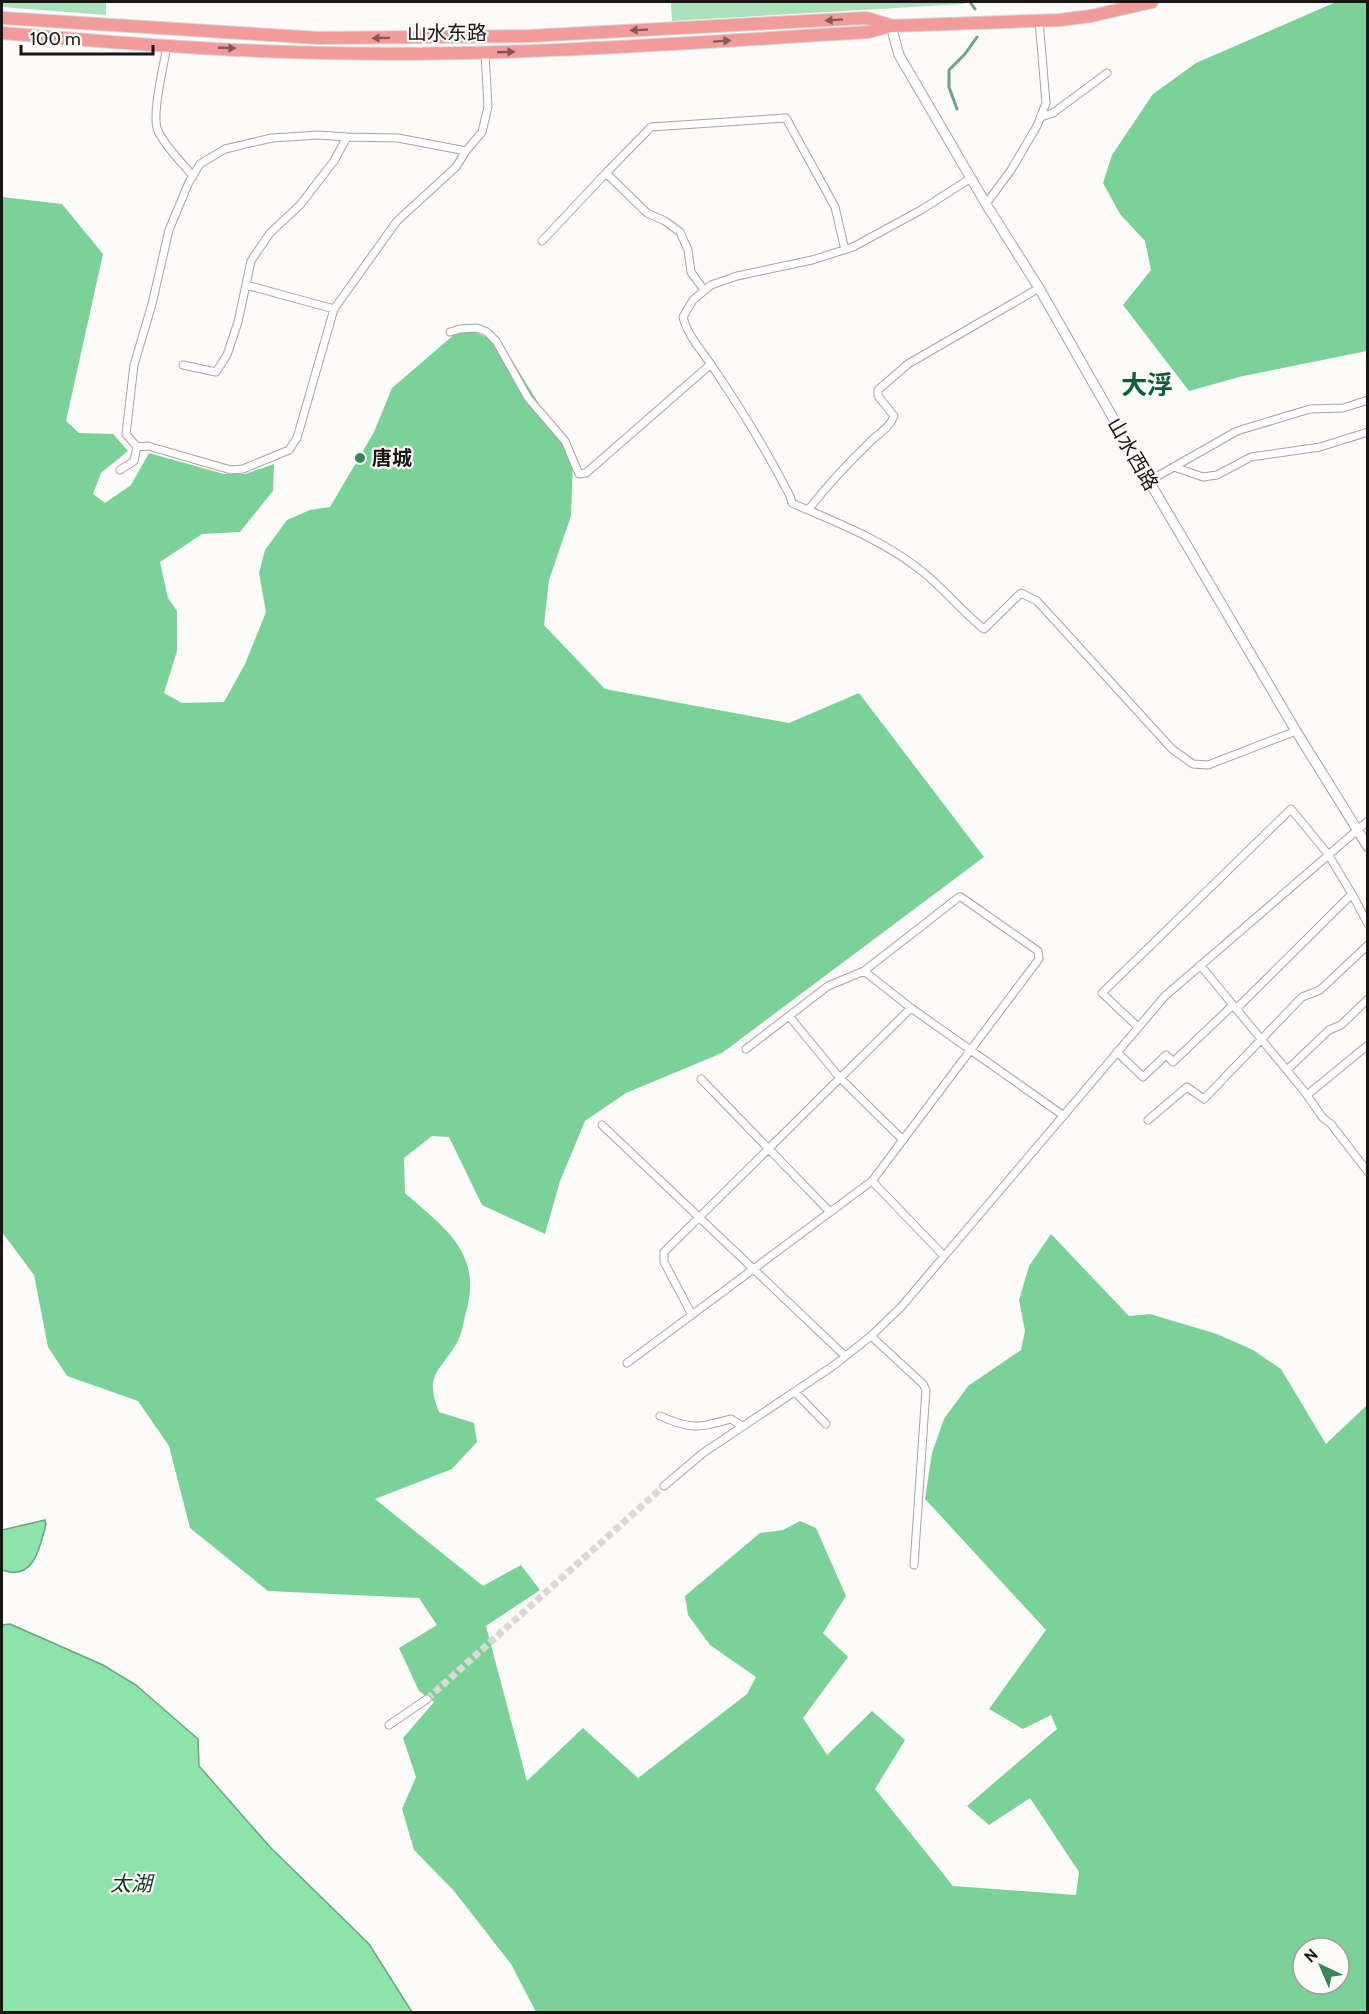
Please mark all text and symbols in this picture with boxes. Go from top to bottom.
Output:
one-way arrow [824,15,843,25]
scale bar [21,18,153,56]
street label: 山水东路 [407,21,487,45]
one-way arrow [629,25,648,34]
text: 100 m [30,28,81,50]
one-way arrow [372,33,391,43]
one-way arrow [712,36,731,46]
one-way arrow [218,43,237,53]
one-way arrow [497,47,516,57]
district label: 大浮 [1121,369,1173,401]
street label: 山水西路 [1103,413,1163,495]
place label: 唐城 [372,446,412,470]
marker: 唐城 [353,451,367,465]
water label: 太湖 [110,1871,155,1896]
north arrow [1291,1936,1351,1996]
text: N [1300,1945,1322,1966]

